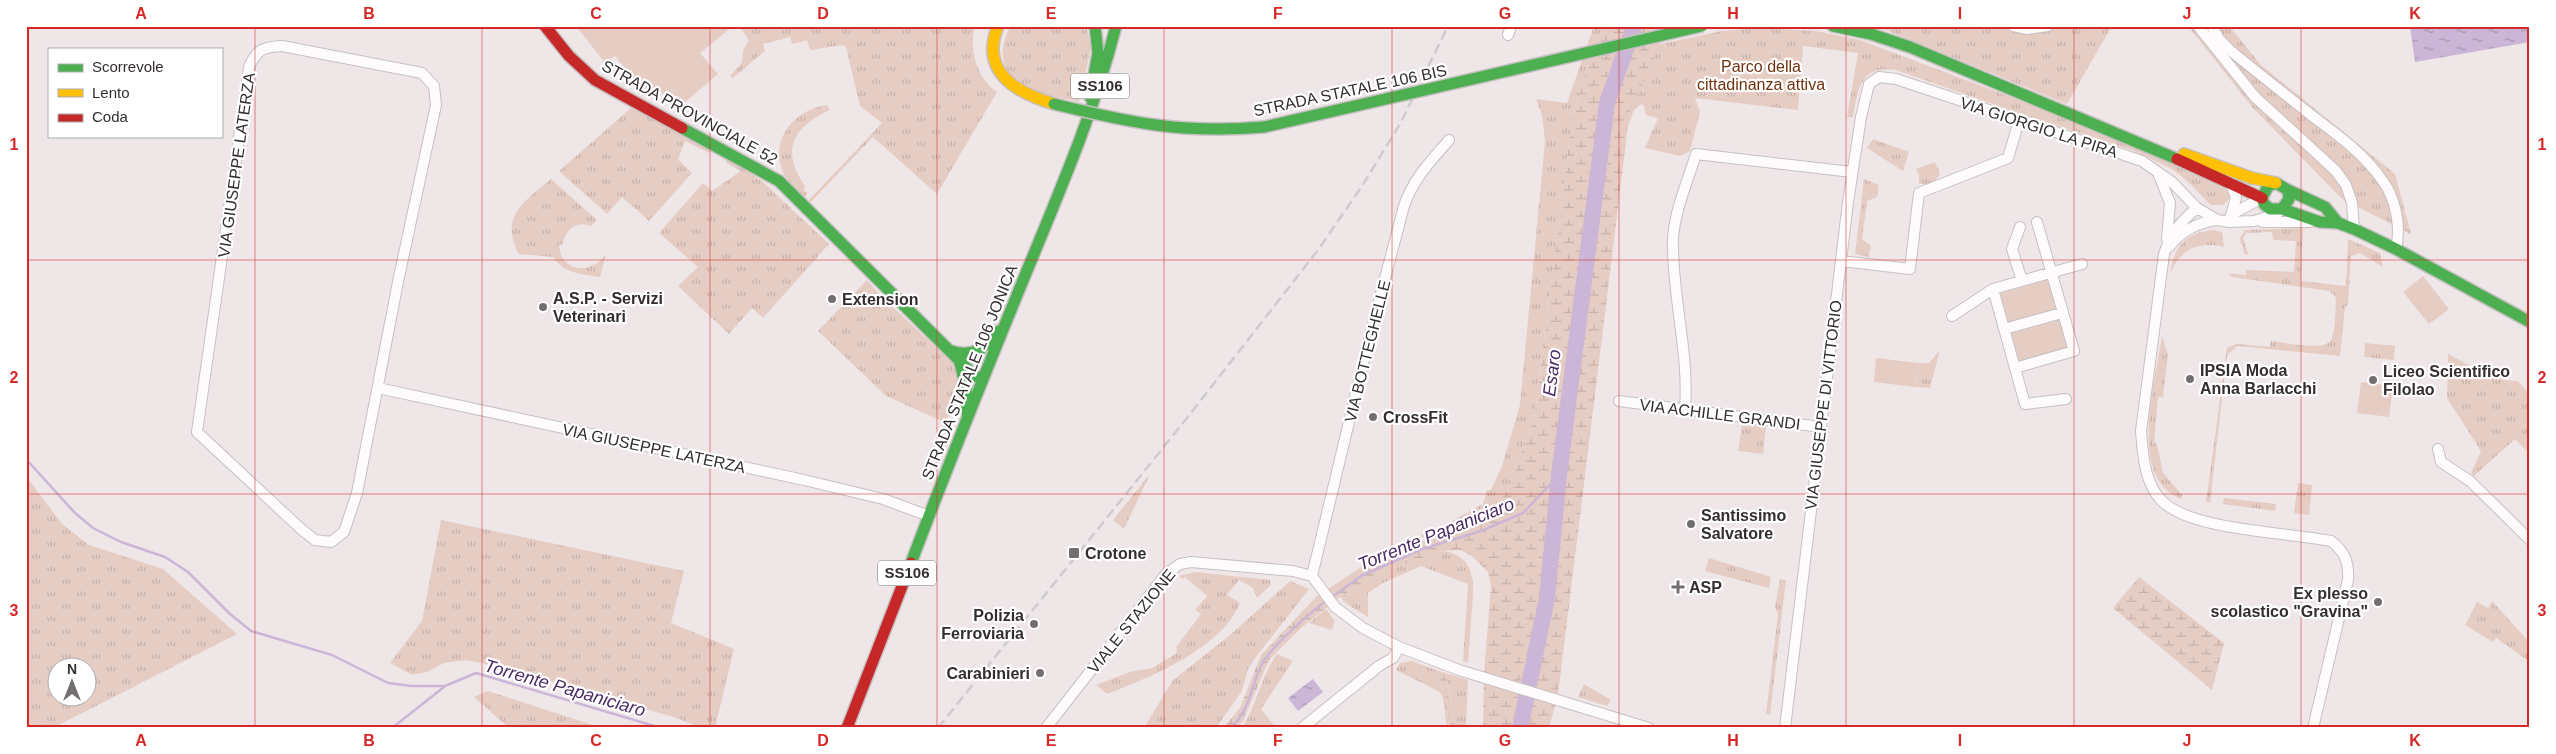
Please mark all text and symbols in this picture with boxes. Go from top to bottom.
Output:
text: A [135,5,147,22]
text: B [363,5,375,22]
text: C [590,5,602,22]
text: D [817,5,829,22]
text: E [1046,5,1057,22]
text: F [1273,5,1283,22]
text: G [1499,5,1511,22]
text: H [1727,5,1739,22]
text: I [1958,5,1962,22]
text: J [2183,5,2191,22]
text: K [2409,5,2421,22]
legend [48,48,222,138]
street label: STRADA PROVINCIALE 52 [599,57,781,168]
text: Scorrevole [92,58,164,75]
park label: Parco della cittadinanza attiva [1697,58,1825,93]
street label: STRADA STATALE 106 BIS [1252,62,1448,119]
street label: VIA GIUSEPPE LATERZA [215,71,258,259]
road number: SS106 [1071,74,1129,98]
text: Lento [92,84,130,101]
street label: VIA GIORGIO LA PIRA [1958,94,2120,161]
text: Coda [92,108,129,125]
text: 1 [10,136,19,153]
text: 1 [2538,136,2547,153]
street label: STRADA STATALE 106 JONICA [918,262,1021,482]
street label: VIA BOTTEGHELLE [1342,278,1393,424]
place label: A.S.P. - Servizi Veterinari [553,290,663,325]
place label: Extension [842,291,918,308]
marker: Extension [826,293,838,305]
street label: VIA GIUSEPPE DI VITTORIO [1802,299,1845,511]
marker: A.S.P. - Servizi Veterinari [537,301,549,313]
water label: Esaro [1539,348,1565,398]
place label: IPSIA Moda Anna Barlacchi [2200,362,2316,397]
place label: Liceo Scientifico Filolao [2383,363,2510,398]
text: 2 [10,369,19,386]
text: 2 [2538,369,2547,386]
marker: IPSIA Moda Anna Barlacchi [2184,373,2196,385]
marker: Liceo Scientifico Filolao [2367,374,2379,386]
street label: VIA ACHILLE GRANDI [1639,396,1801,433]
place label: CrossFit [1383,409,1449,426]
marker: CrossFit [1367,411,1379,423]
street label: VIA GIUSEPPE LATERZA [561,421,747,476]
water label: Torrente Papaniciaro [1355,494,1517,574]
place label: Santissimo Salvatore [1701,507,1787,542]
marker: Santissimo Salvatore [1685,518,1697,530]
place label: Crotone [1085,545,1146,562]
marker: Crotone [1067,546,1081,560]
road number: SS106 [878,560,936,586]
street label: VIALE STAZIONE [1084,566,1178,677]
place label: ASP [1689,579,1722,596]
marker: ASP [1671,580,1685,594]
place label: Ex plesso scolastico "Gravina" [2211,585,2368,620]
marker: Ex plesso scolastico "Gravina" [2372,596,2384,608]
text: 3 [10,602,19,619]
text: 3 [2538,602,2547,619]
place label: Polizia Ferroviaria [941,607,1024,642]
marker: Polizia Ferroviaria [1028,618,1040,630]
water label: Torrente Papaniciaro [482,655,648,721]
north arrow [48,656,98,706]
text: N [67,661,77,677]
place label: Carabinieri [946,665,1030,682]
marker: Carabinieri [1034,667,1046,679]
text: A [135,732,147,749]
text: B [363,732,375,749]
text: C [590,732,602,749]
text: D [817,732,829,749]
text: E [1046,732,1057,749]
text: F [1273,732,1283,749]
text: G [1499,732,1511,749]
text: H [1727,732,1739,749]
text: I [1958,732,1962,749]
text: J [2183,732,2191,749]
text: K [2409,732,2421,749]

